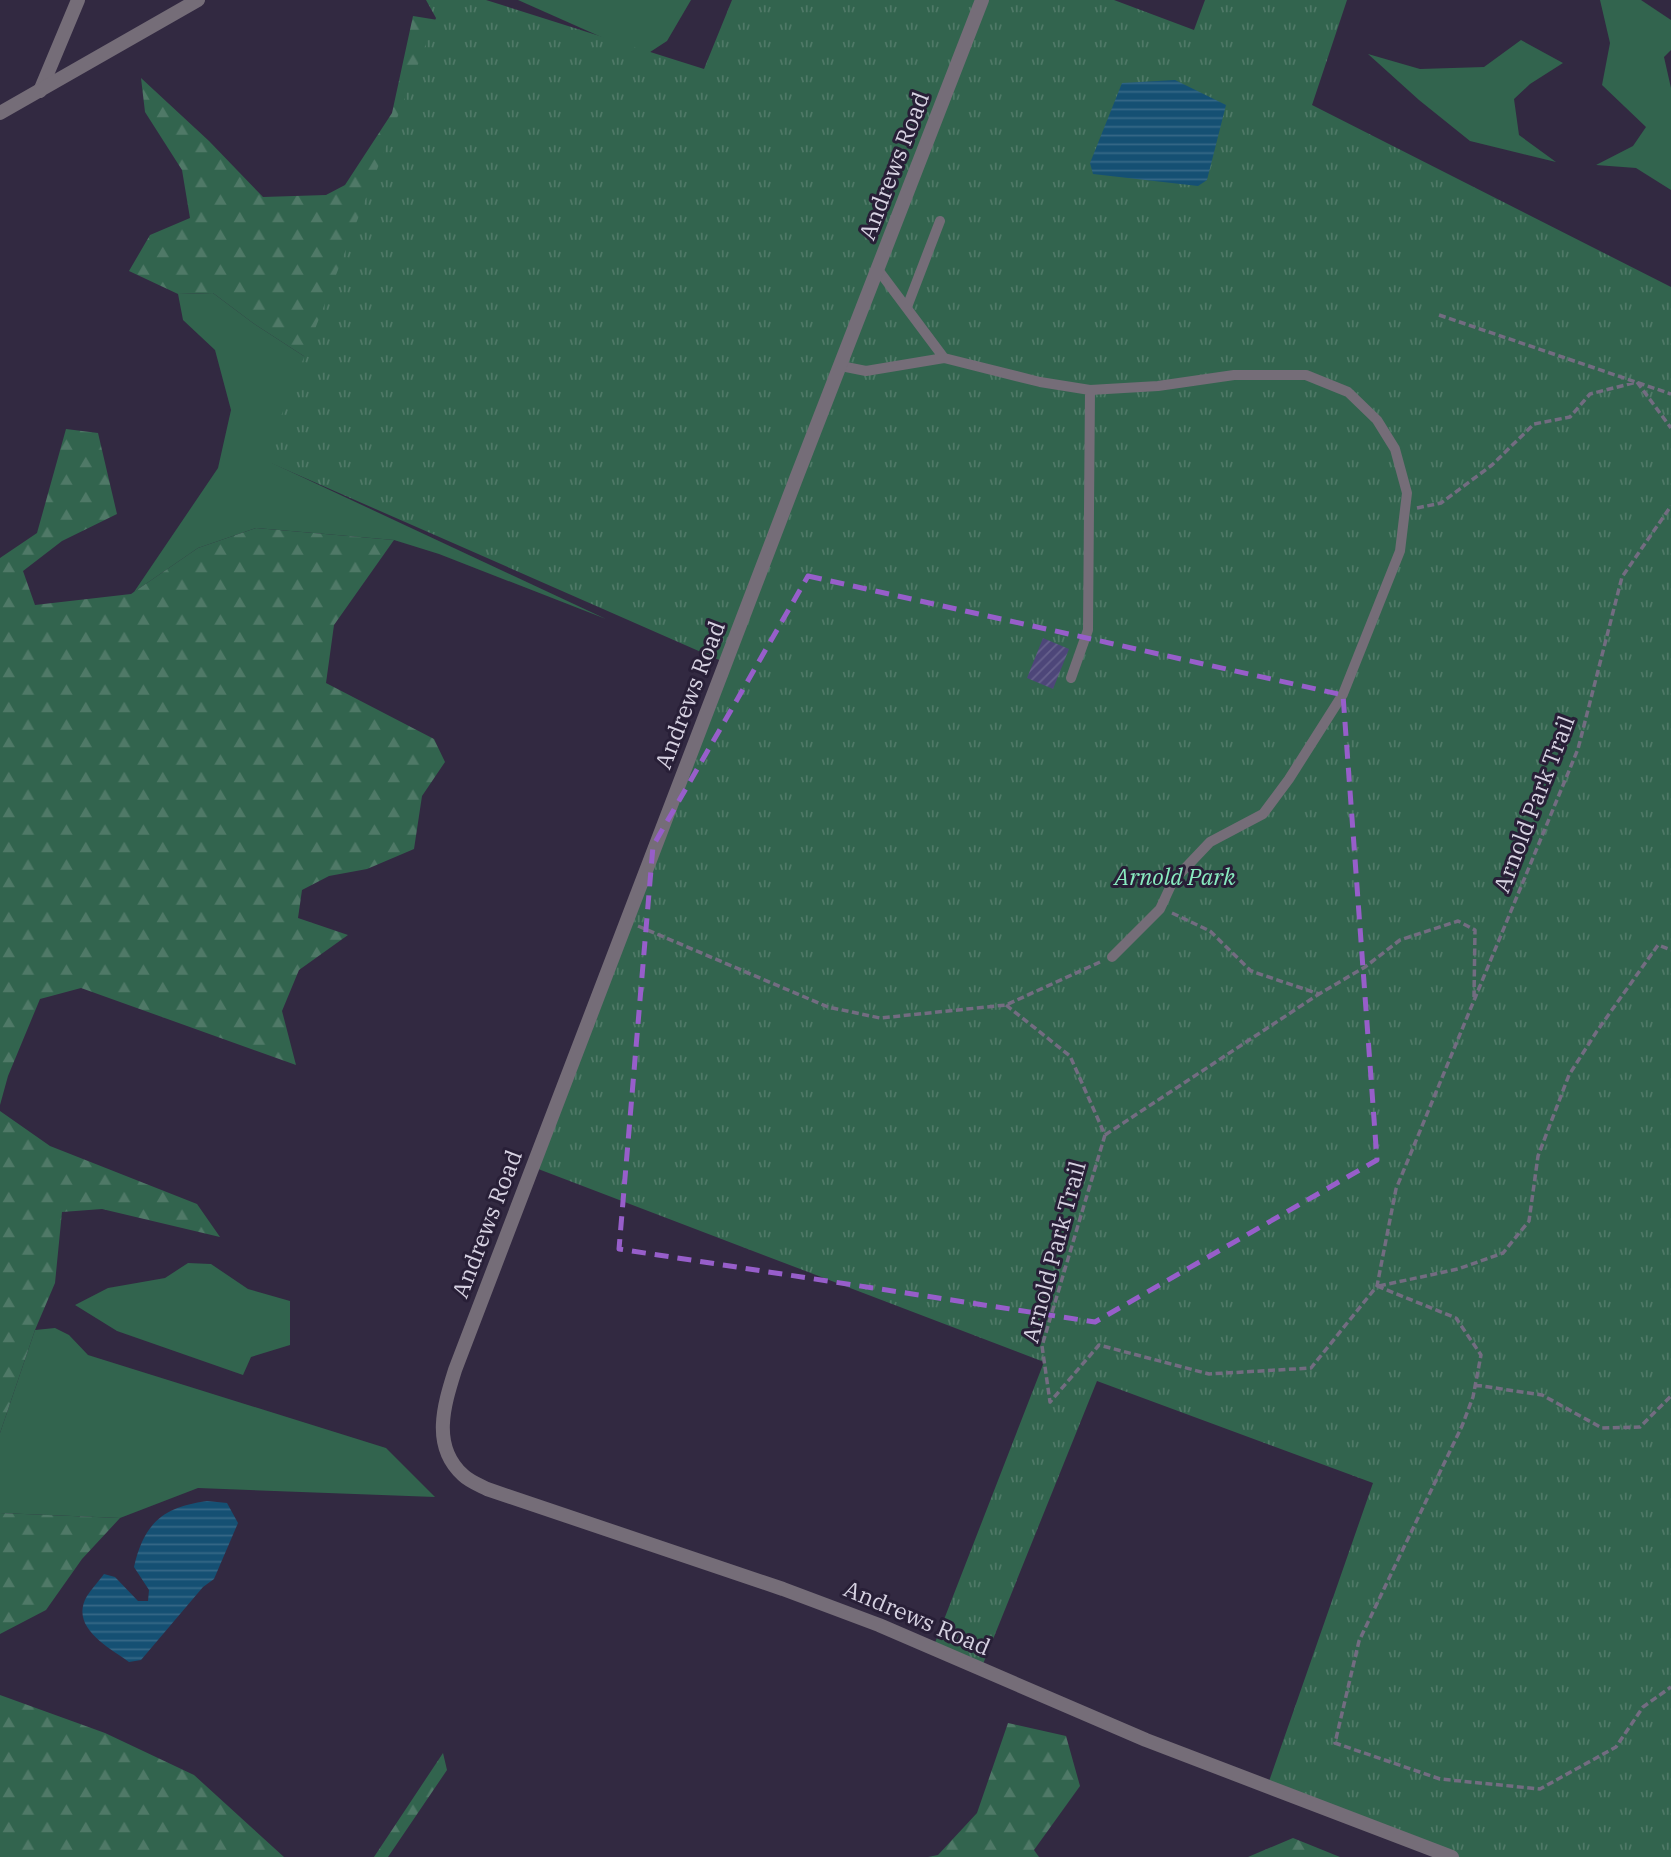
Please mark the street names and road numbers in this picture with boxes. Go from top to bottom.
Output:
street label: Andrews Road [851,87,935,244]
street label: Andrews Road [647,616,731,773]
street label: Arnold Park Trail [1486,711,1581,896]
street label: Andrews Road [444,1145,528,1302]
street label: Arnold Park Trail [1014,1157,1092,1346]
street label: Andrews Road [840,1573,995,1661]

